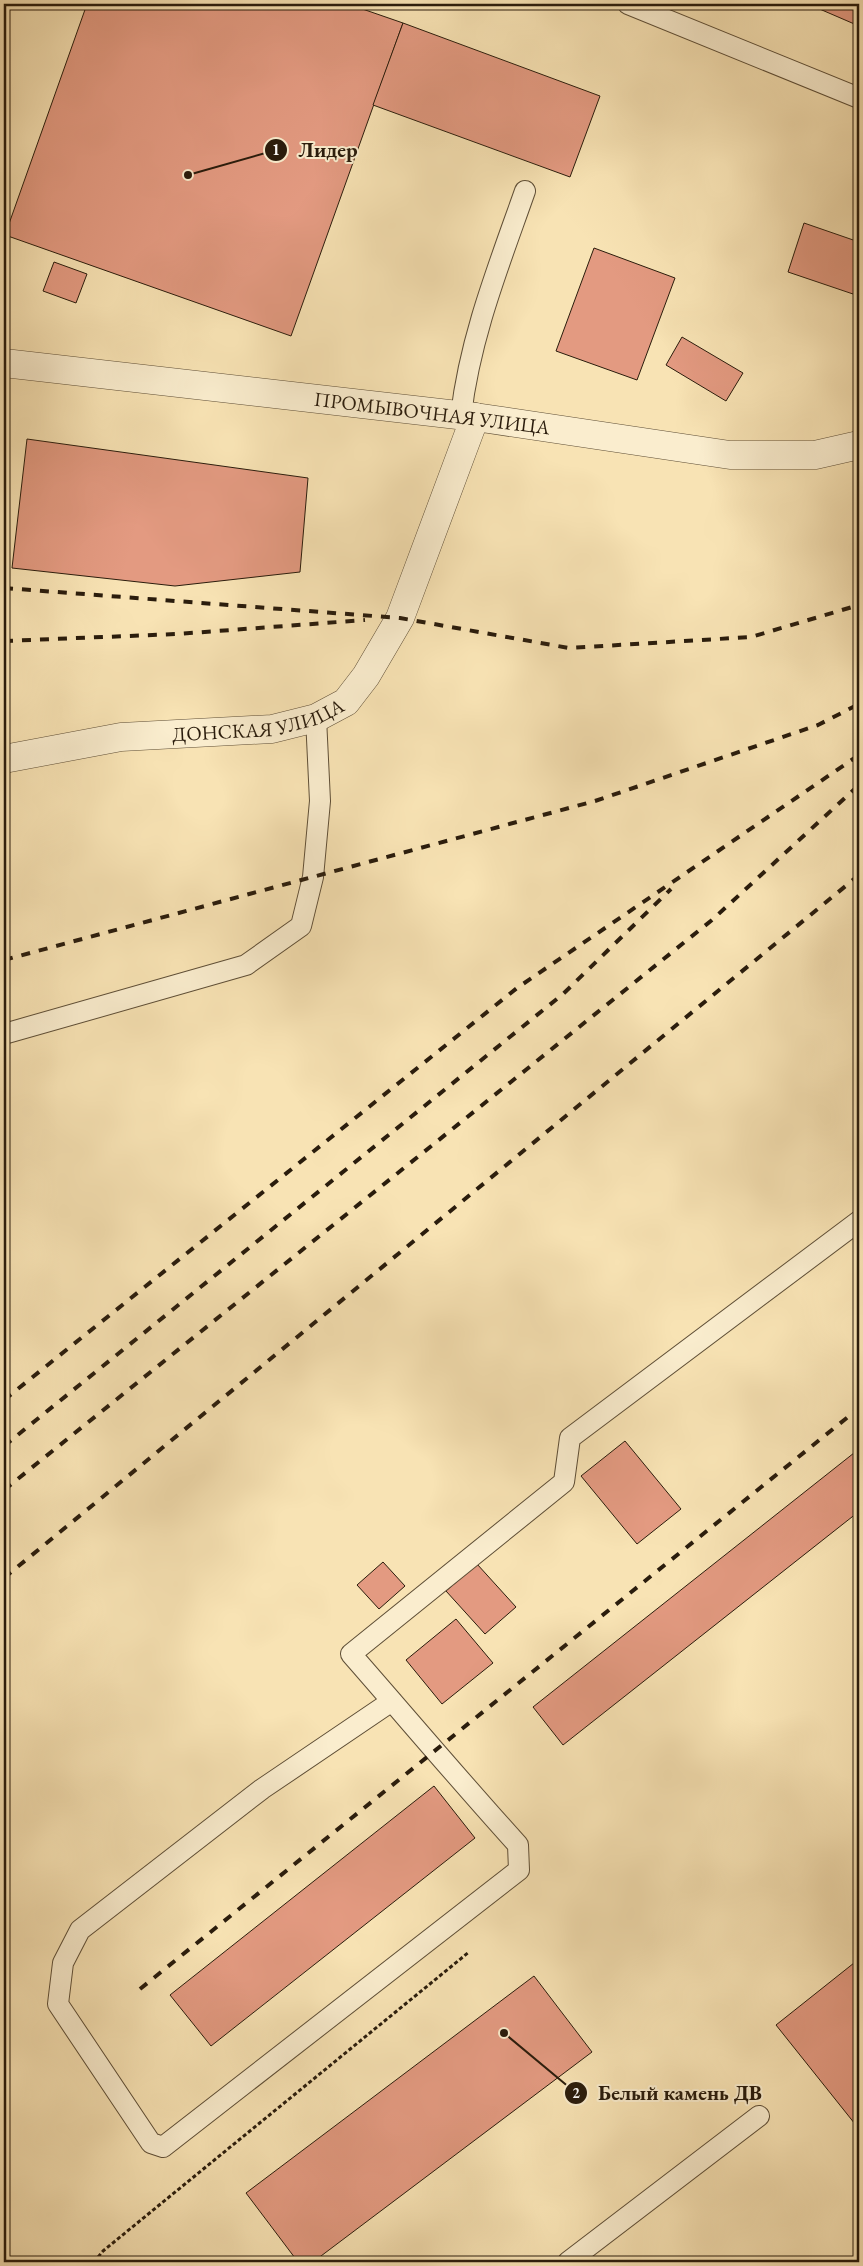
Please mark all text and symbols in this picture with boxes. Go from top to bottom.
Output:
callout: Лидер [263,132,368,168]
text: Лидер [298,136,358,163]
text: 1 [272,140,280,159]
street label: ПРОМЫВОЧНАЯ УЛИЦА [313,386,552,440]
street label: ДОНСКАЯ УЛИЦА [172,692,349,747]
callout: Белый камень ДВ [563,2075,772,2111]
text: Белый камень ДВ [598,2079,762,2106]
text: 2 [572,2083,580,2102]

